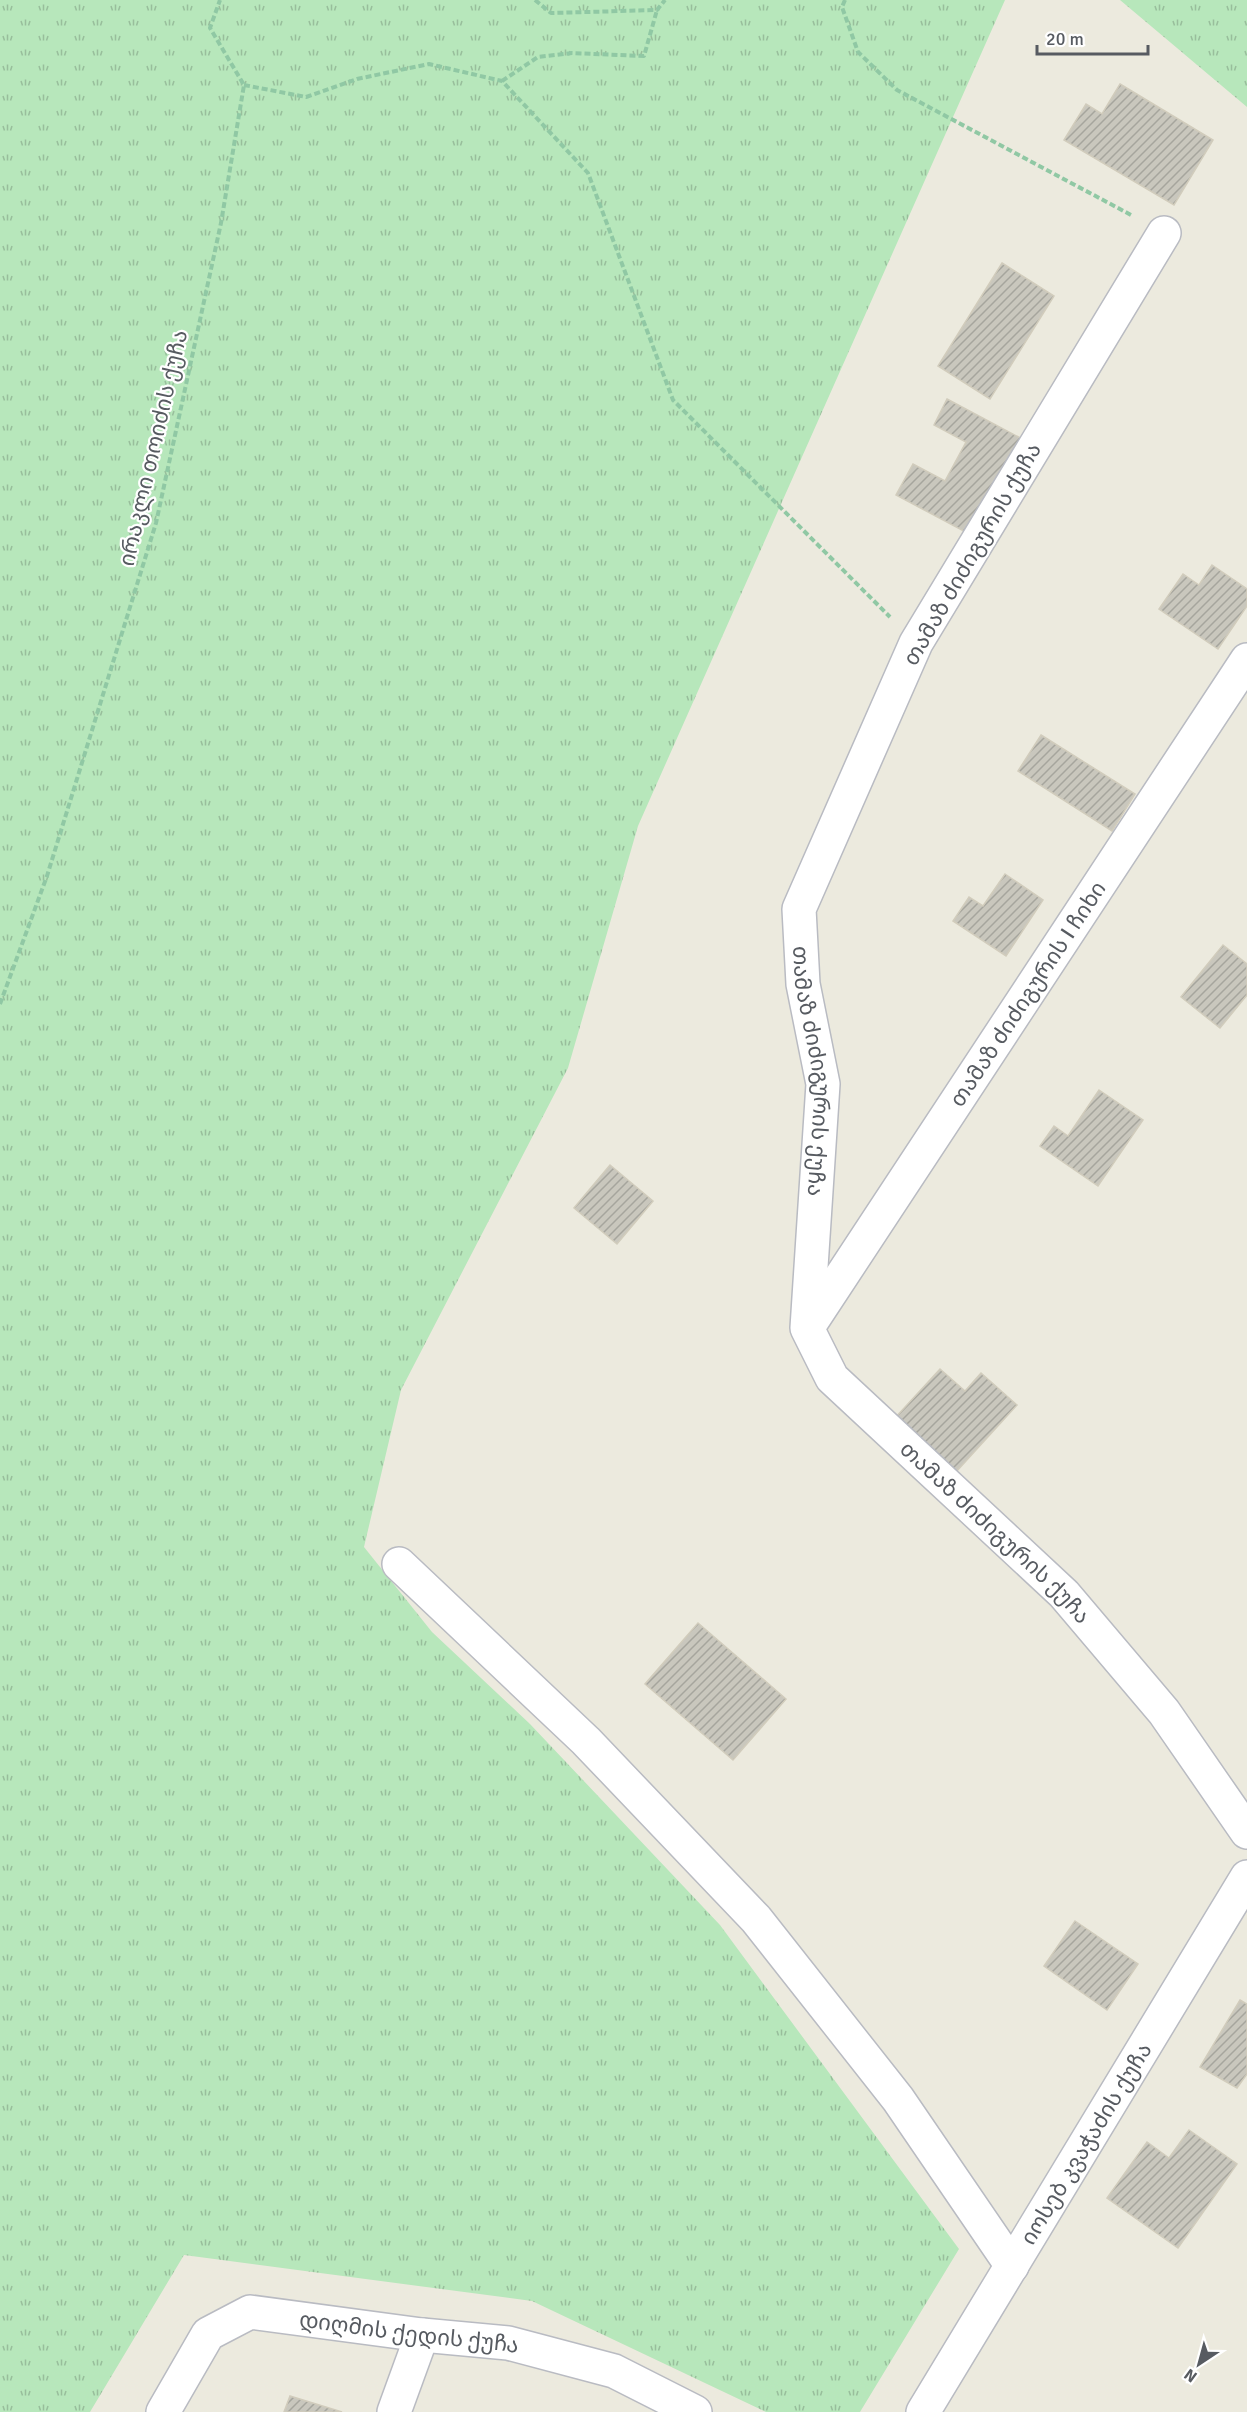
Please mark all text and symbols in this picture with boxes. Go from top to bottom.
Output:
scale bar [1037,18,1148,56]
text: 20 m [1046,28,1084,50]
street label: ირაკლი თოიძის ქუჩა [113,327,193,569]
street label: თამაზ ძიძიგურის ქუჩა [897,438,1047,670]
street label: თამაზ ძიძიგურის I ჩიხი [943,876,1111,1112]
street label: თამაზ ძიძიგურის ქუჩა [787,945,837,1197]
street label: თამაზ ძიძიგურის ქუჩა [895,1435,1096,1629]
street label: იოსებ კვაჭაძის ქუჩა [1014,2038,1157,2249]
street label: დიღმის ქედის ქუჩა [298,2305,522,2359]
north arrow [1169,2334,1229,2394]
text: N [1180,2364,1201,2387]

